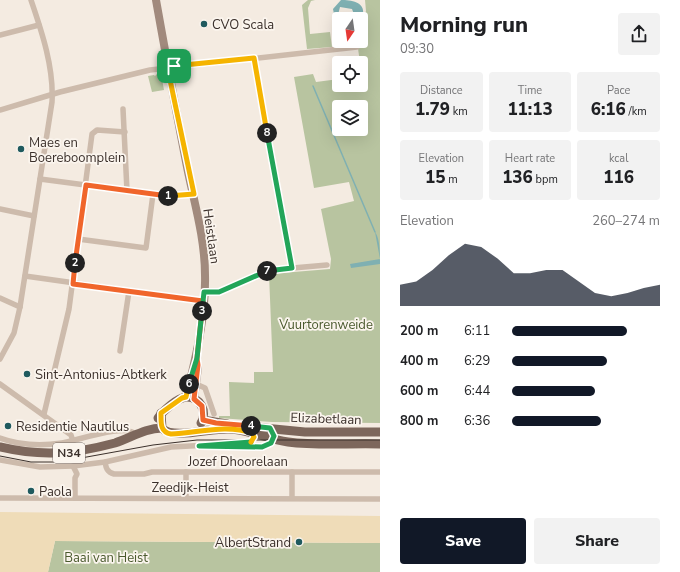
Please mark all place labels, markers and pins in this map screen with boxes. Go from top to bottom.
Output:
place label: CVO Scala [212,16,274,34]
marker: CVO Scala [199,19,209,29]
pin [157,49,191,83]
pin: 8 [257,123,277,143]
place label: Maes en Boereboomplein [29,134,125,167]
marker: Maes en Boereboomplein [16,144,26,154]
pin: 1 [158,186,178,206]
pin: 2 [65,253,85,273]
pin: 7 [257,261,277,281]
pin: 3 [192,301,212,321]
place label: Sint-Antonius-Abtkerk [35,366,167,384]
marker: Sint-Antonius-Abtkerk [22,369,32,379]
pin: 6 [179,374,199,394]
pin: 4 [241,416,261,436]
place label: Residentie Nautilus [16,418,129,436]
marker: Residentie Nautilus [3,421,13,431]
place label: Paola [39,483,72,501]
marker: Paola [26,486,36,496]
place label: AlbertStrand [215,534,291,552]
marker: AlbertStrand [294,537,304,547]

